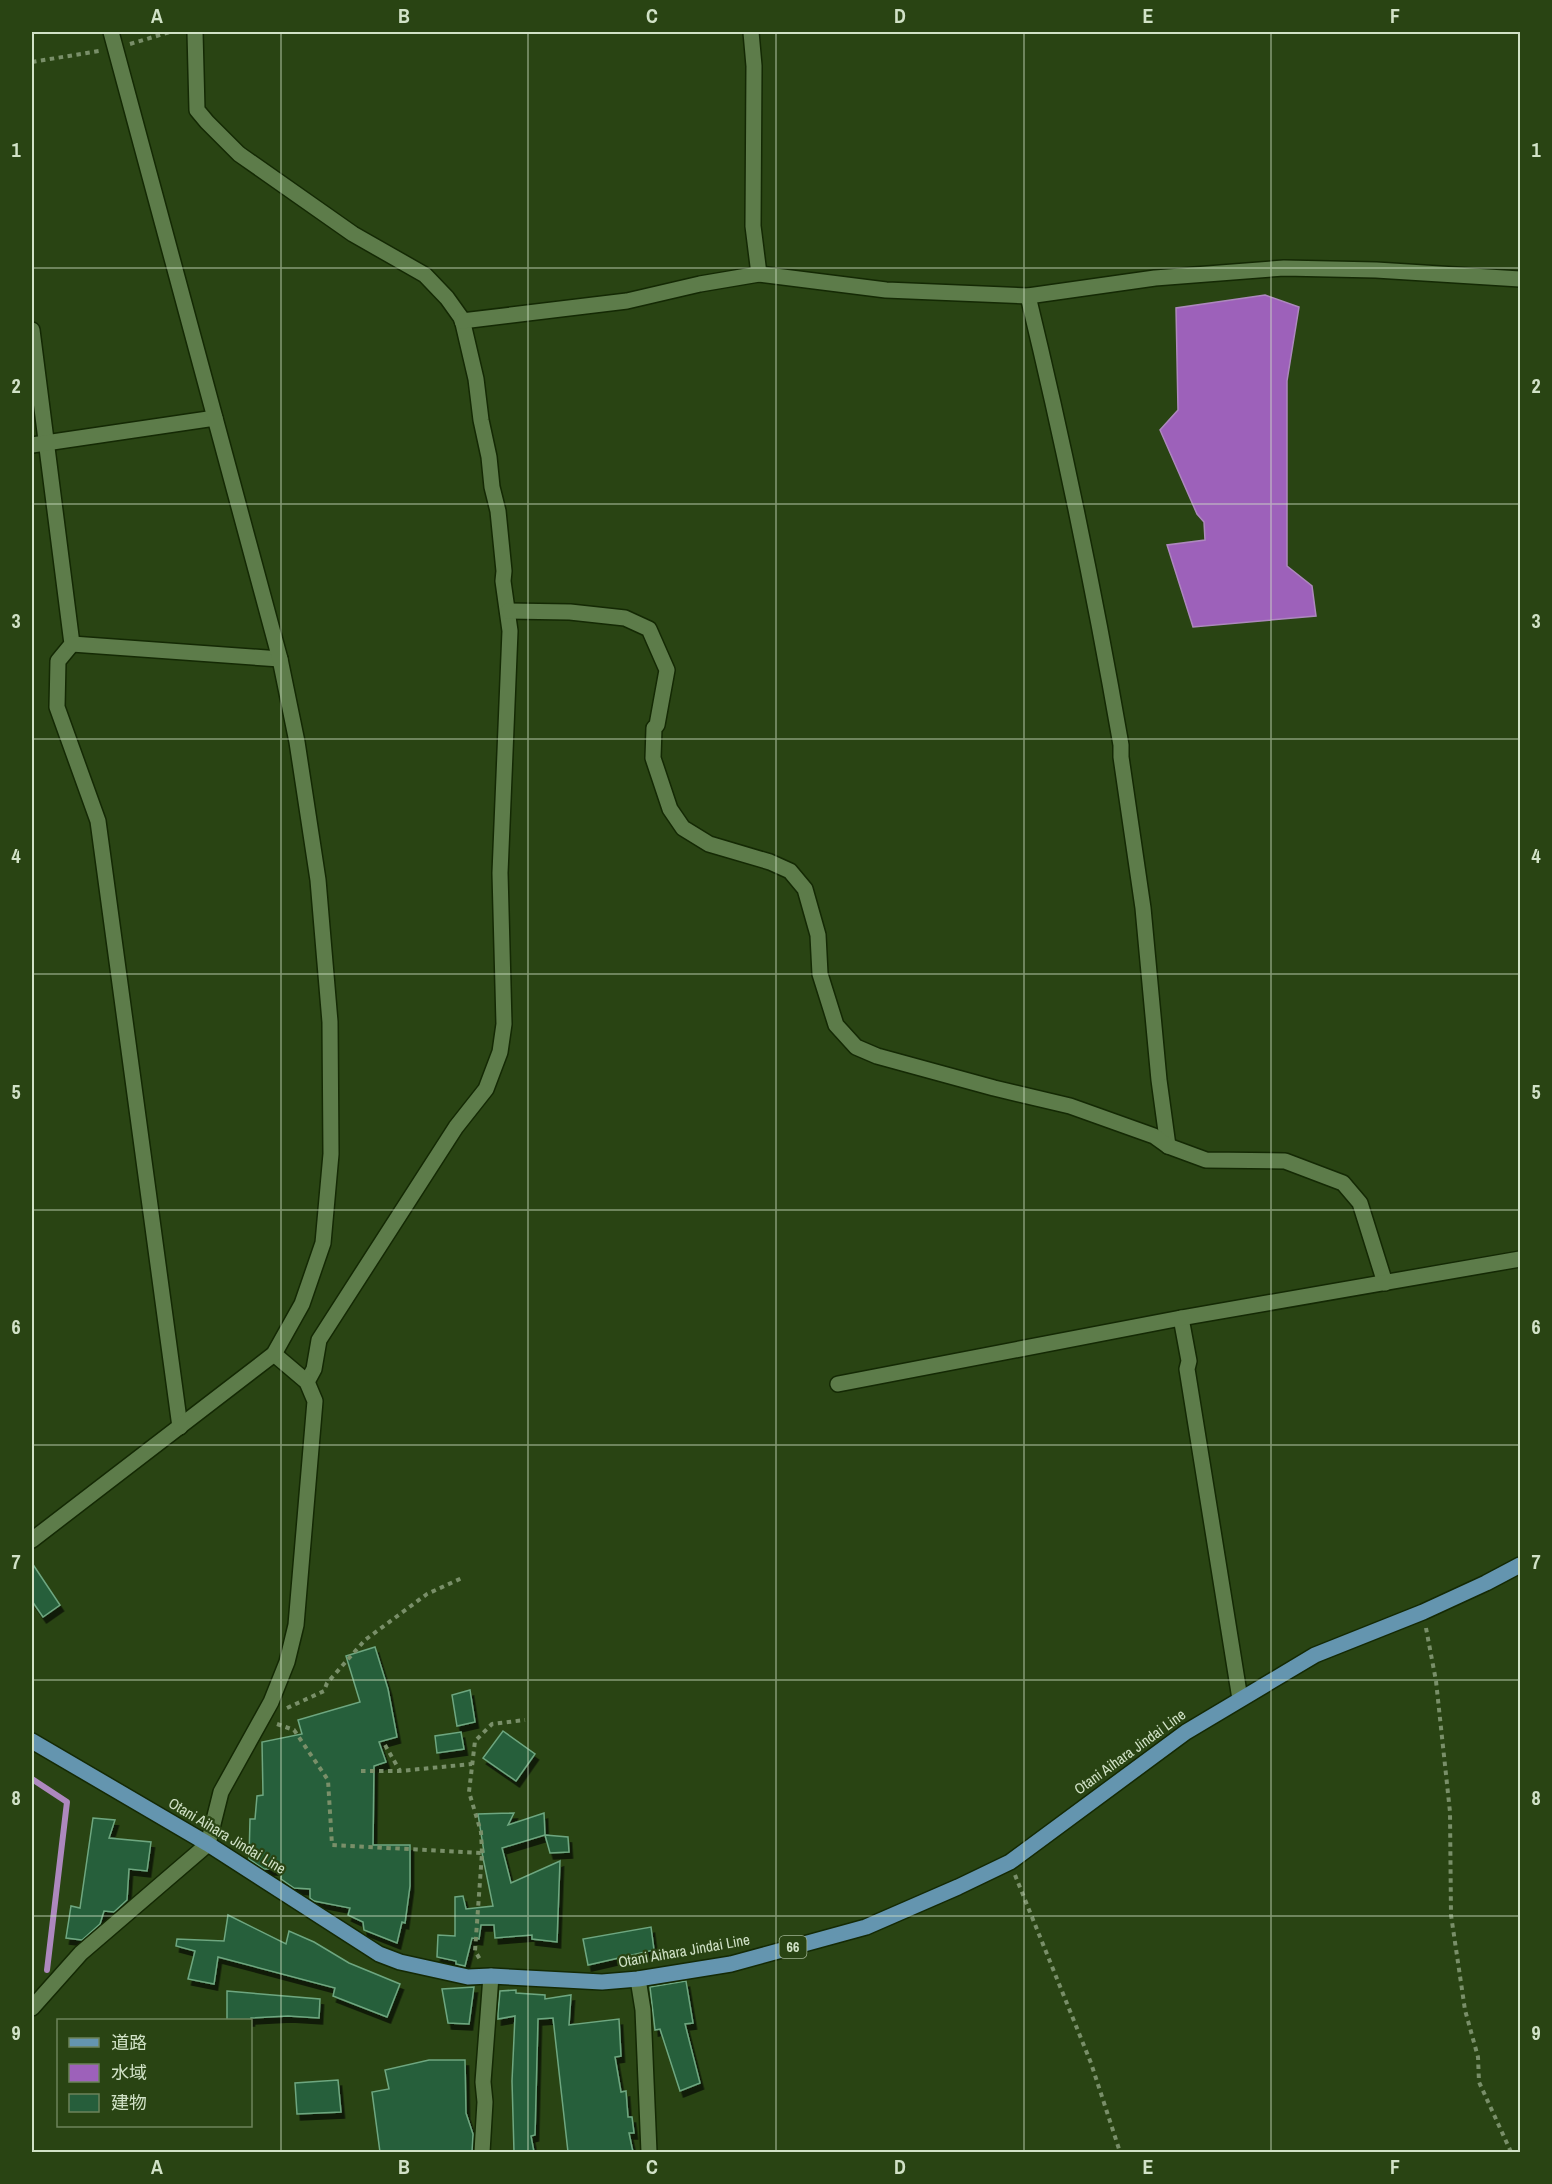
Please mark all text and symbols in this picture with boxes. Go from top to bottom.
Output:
text: A [151,2,163,29]
text: B [398,2,410,29]
text: C [646,2,658,29]
text: D [894,2,906,29]
text: E [1143,2,1154,29]
text: F [1390,2,1400,29]
text: 1 [11,136,21,163]
text: 1 [1531,136,1541,163]
text: 2 [11,372,21,399]
text: 2 [1531,372,1541,399]
text: 3 [11,607,21,634]
text: 3 [1531,607,1541,634]
text: 4 [11,842,21,869]
text: 4 [1531,842,1541,869]
text: 5 [11,1078,21,1105]
text: 5 [1531,1078,1541,1105]
text: 6 [11,1313,21,1340]
text: 6 [1531,1313,1541,1340]
text: 7 [11,1548,21,1575]
text: 7 [1531,1548,1541,1575]
street label: Otani Aihara Jindai Line [1070,1704,1190,1799]
text: 8 [11,1784,21,1811]
text: 8 [1531,1784,1541,1811]
street label: Otani Aihara Jindai Line [165,1792,290,1879]
street label: Otani Aihara Jindai Line [616,1929,752,1972]
road number: 66 [780,1936,806,1958]
text: 9 [11,2019,21,2046]
legend [57,2019,252,2127]
text: 9 [1531,2019,1541,2046]
text: 道路 [111,2030,147,2055]
text: 水域 [111,2060,147,2085]
text: 建物 [111,2090,147,2115]
text: A [151,2153,163,2180]
text: B [398,2153,410,2180]
text: C [646,2153,658,2180]
text: D [894,2153,906,2180]
text: E [1143,2153,1154,2180]
text: F [1390,2153,1400,2180]

